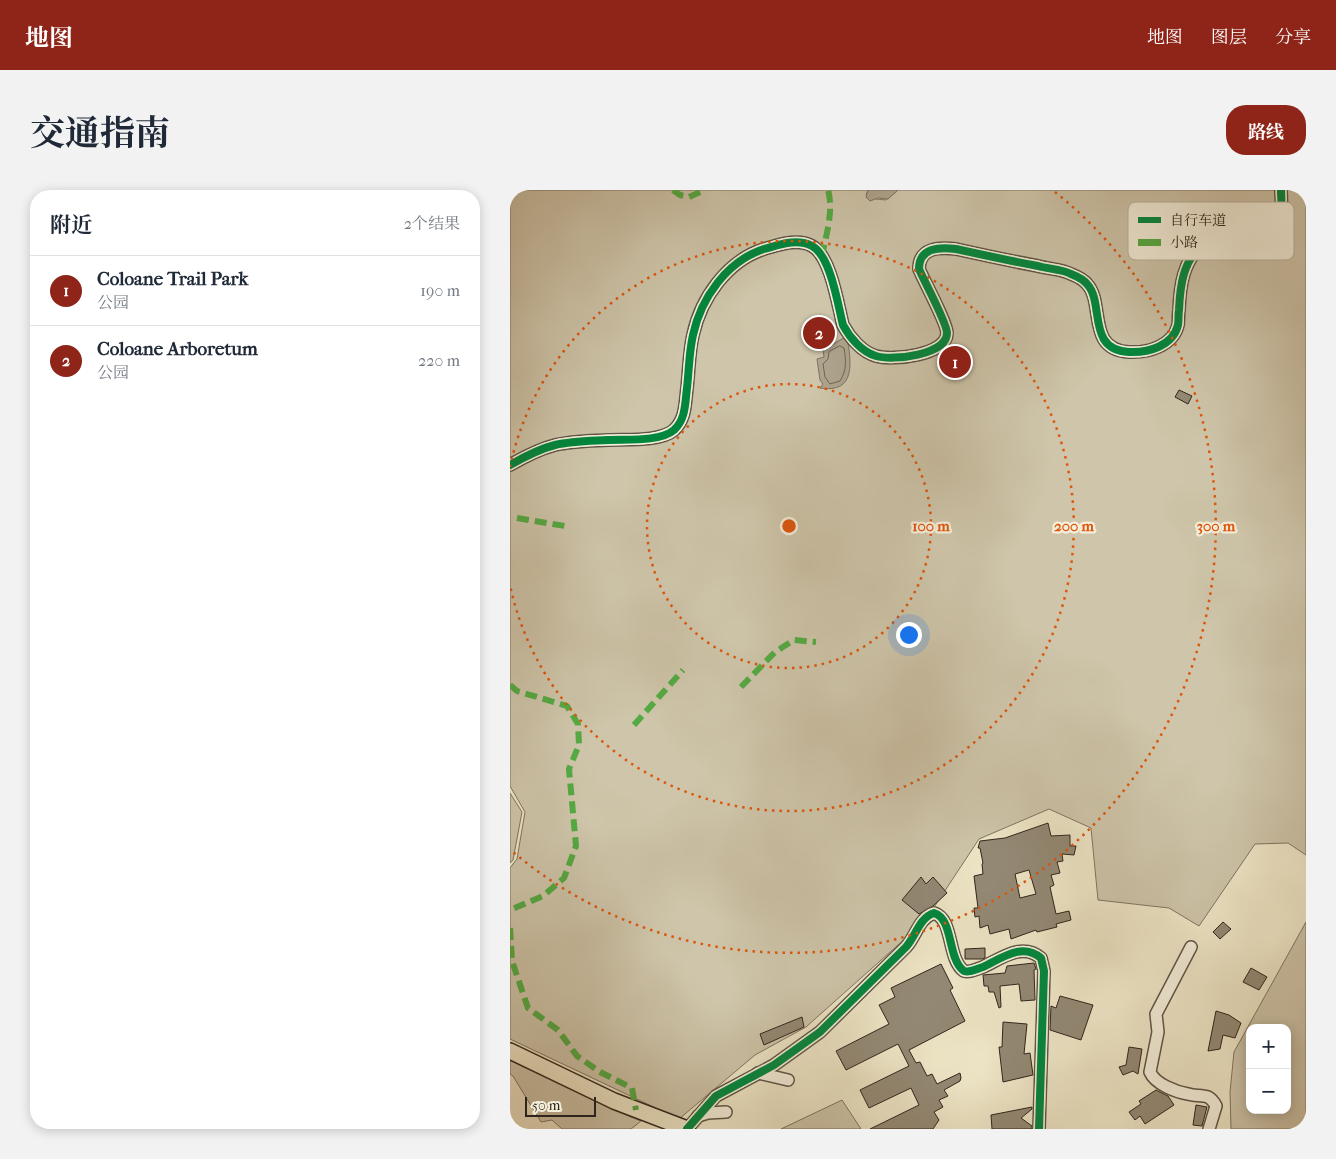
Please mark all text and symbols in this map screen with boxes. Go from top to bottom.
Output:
text: 地图 [25,24,73,52]
text: 地图 [1147,27,1183,48]
text: 图层 [1211,27,1247,48]
text: 分享 [1275,27,1311,48]
button: 路线 [1226,105,1306,155]
text: 交通指南 [30,113,170,154]
legend [1128,202,1294,260]
text: 自行车道 [1170,212,1226,229]
text: 附近 [50,213,92,237]
text: 2个结果 [404,214,460,233]
text: 小路 [1170,234,1198,251]
text: Coloane Trail Park [97,268,248,290]
text: 1 [63,281,69,300]
text: 190 m [420,281,460,300]
text: 公园 [97,293,129,312]
pin: 2 [803,314,835,352]
text: Coloane Arboretum [97,338,258,360]
pin: 1 [939,343,971,381]
text: 2 [62,351,70,370]
text: 220 m [418,351,460,370]
text: 公园 [97,363,129,382]
centre of rings [780,517,798,535]
text: 100 m [912,517,950,535]
text: 200 m [1054,517,1094,535]
text: 300 m [1197,517,1236,535]
your location [896,622,922,648]
map controls [1246,1024,1291,1114]
button: + [1246,1024,1291,1069]
button: − [1246,1069,1291,1114]
scale bar [525,1094,596,1117]
text: 50 m [532,1097,560,1114]

